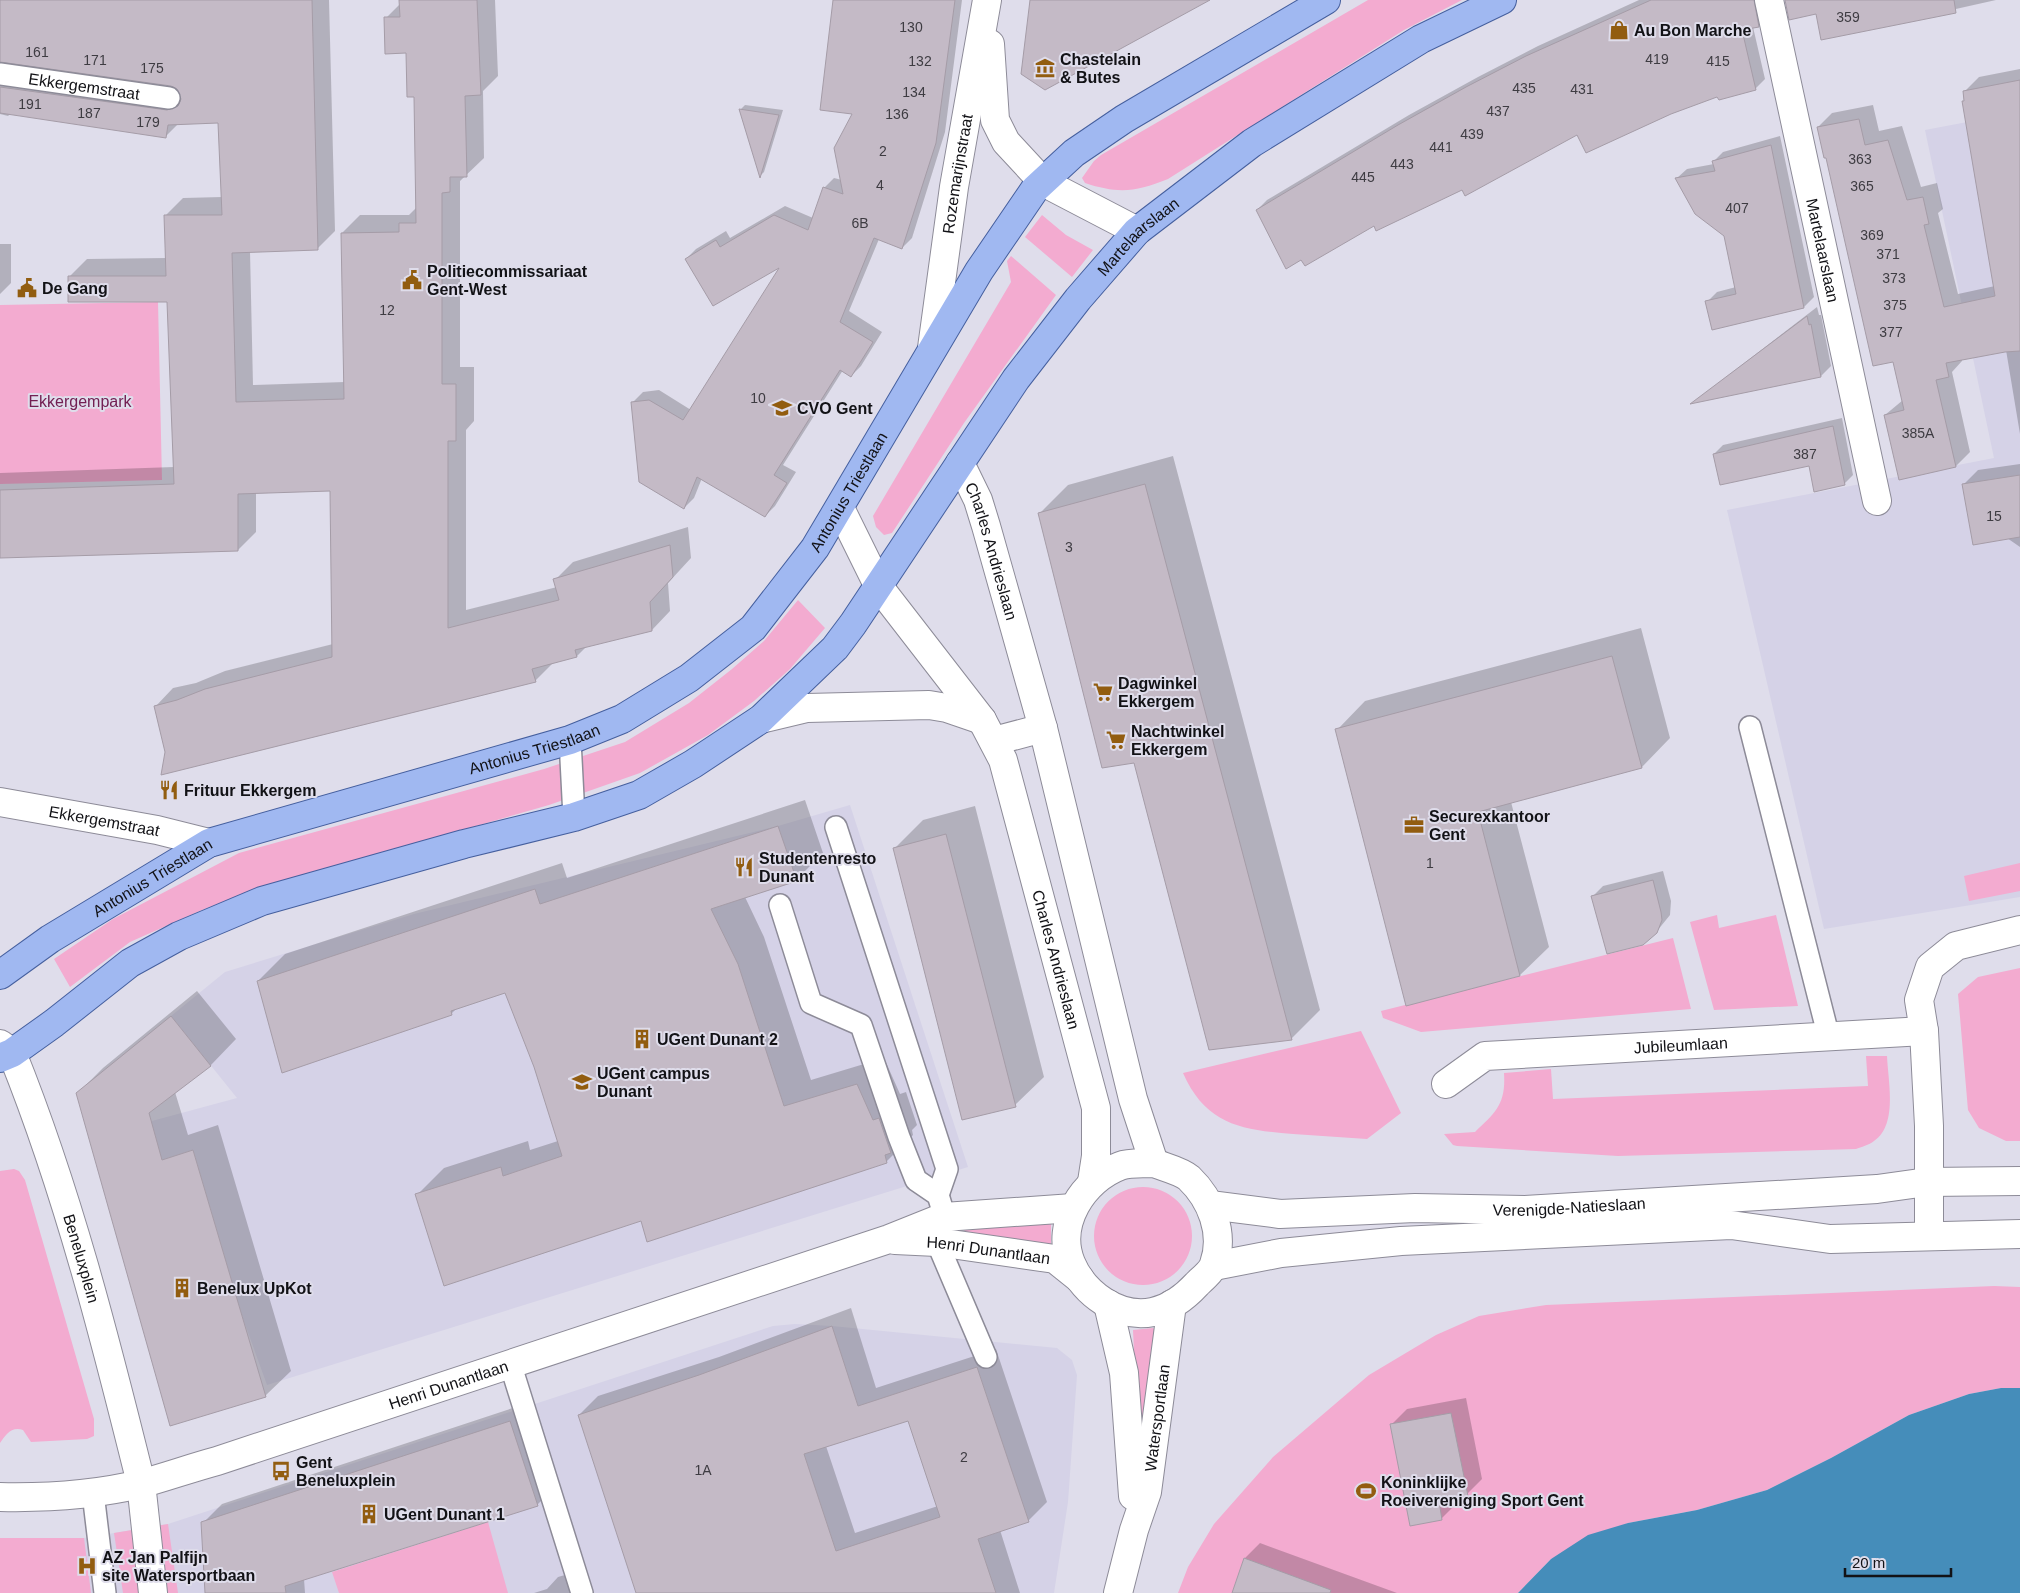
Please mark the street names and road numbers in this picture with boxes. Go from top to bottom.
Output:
street label: Ekkergemstraat [27,70,141,102]
street label: Rozemarijnstraat [939,112,975,235]
street label: Martelaarslaan [1094,194,1182,279]
street label: Martelaarslaan [1803,197,1842,304]
street label: Antonius Triestlaan [806,429,890,555]
street label: Charles Andrieslaan [962,479,1021,622]
street label: Antonius Triestlaan [467,720,602,777]
street label: Ekkergemstraat [48,802,162,839]
street label: Antonius Triestlaan [90,835,215,920]
street label: Charles Andrieslaan [1030,888,1083,1031]
street label: Jubileumlaan [1633,1034,1728,1056]
street label: Verenigde-Natieslaan [1493,1194,1646,1219]
street label: Beneluxplein [61,1212,103,1305]
street label: Henri Dunantlaan [926,1233,1051,1267]
street label: Henri Dunantlaan [387,1357,510,1412]
street label: Watersportlaan [1141,1363,1172,1472]

